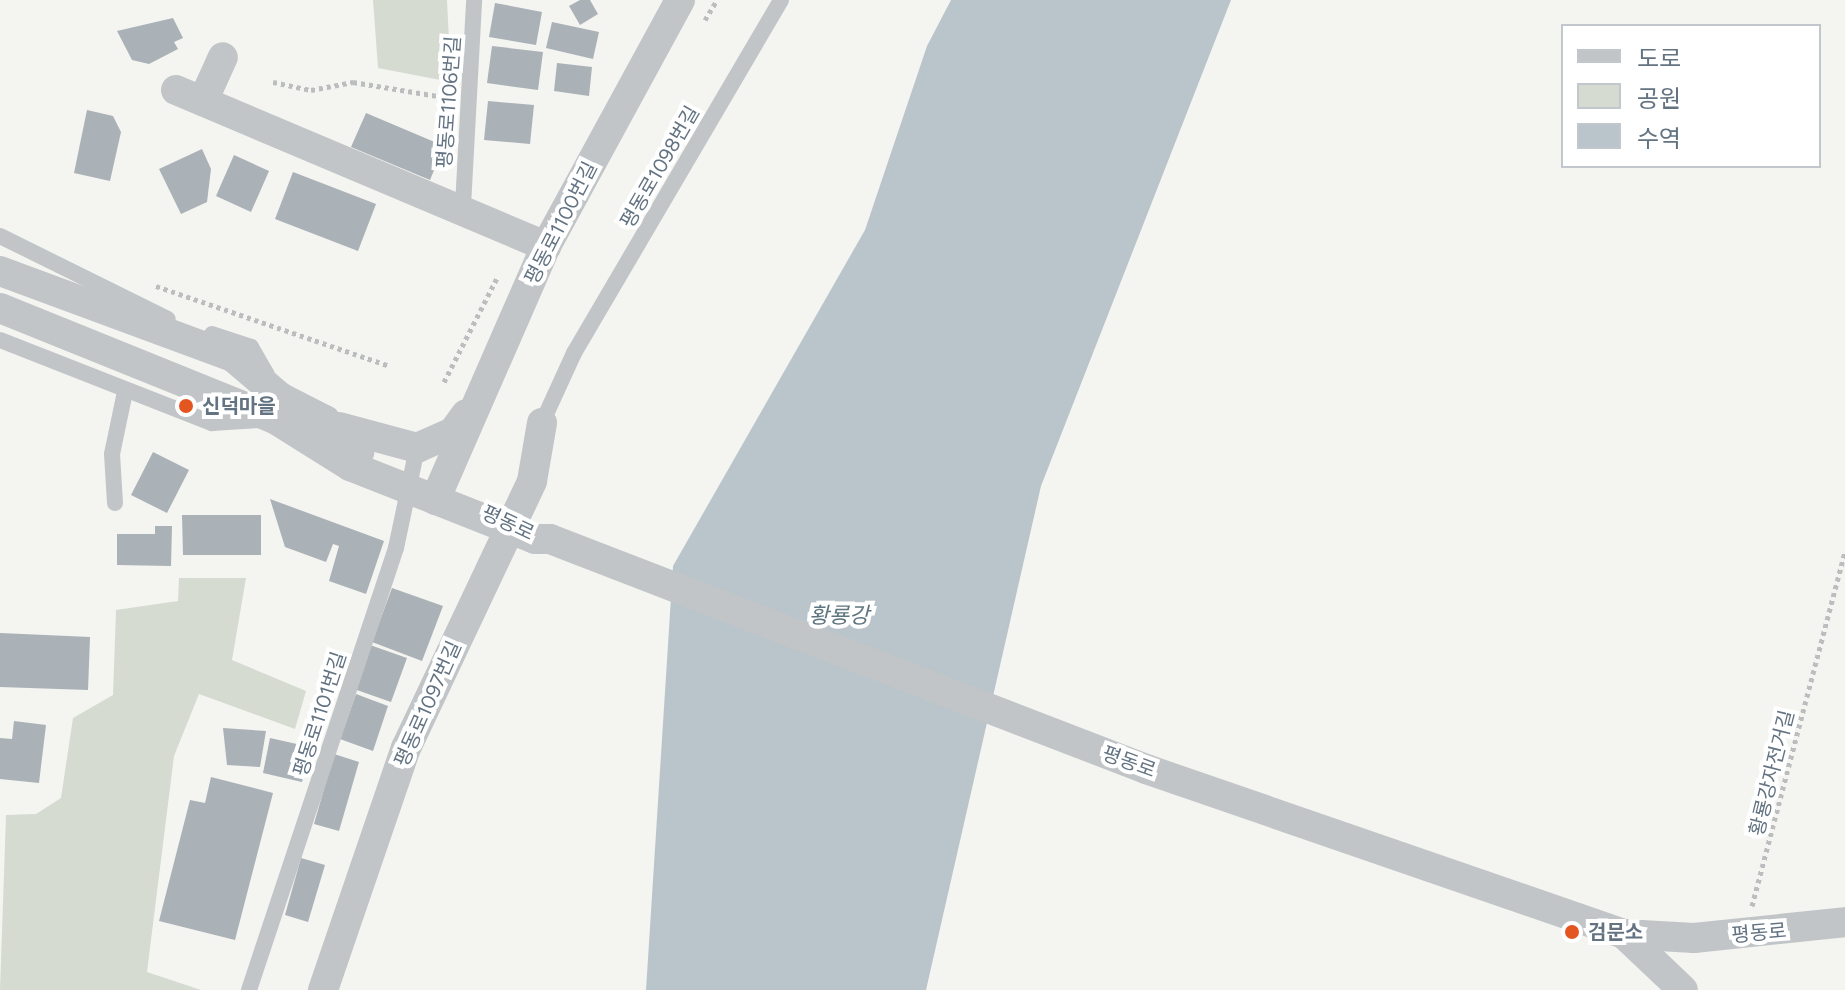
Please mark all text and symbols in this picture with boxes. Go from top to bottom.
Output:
legend [1561,24,1821,168]
street label: 평동로1106번길 [432,35,466,169]
text: 도로 [1637,44,1681,73]
text: 공원 [1637,84,1681,113]
street label: 평동로1098번길 [615,102,705,232]
text: 수역 [1637,124,1681,153]
street label: 평동로1100번길 [520,158,602,288]
place label: 신덕마을 [202,394,276,418]
marker: 신덕마을 [177,397,195,415]
street label: 평동로 [478,500,538,546]
water label: 황룡강 [809,603,869,629]
street label: 평동로1097번길 [390,637,466,771]
street label: 평동로1101번길 [289,649,351,779]
street label: 황룡강자전거길 [1745,708,1799,838]
street label: 평동로 [1099,741,1159,783]
street label: 평동로 [1730,919,1788,947]
place label: 검문소 [1588,920,1643,944]
marker: 검문소 [1563,923,1581,941]

